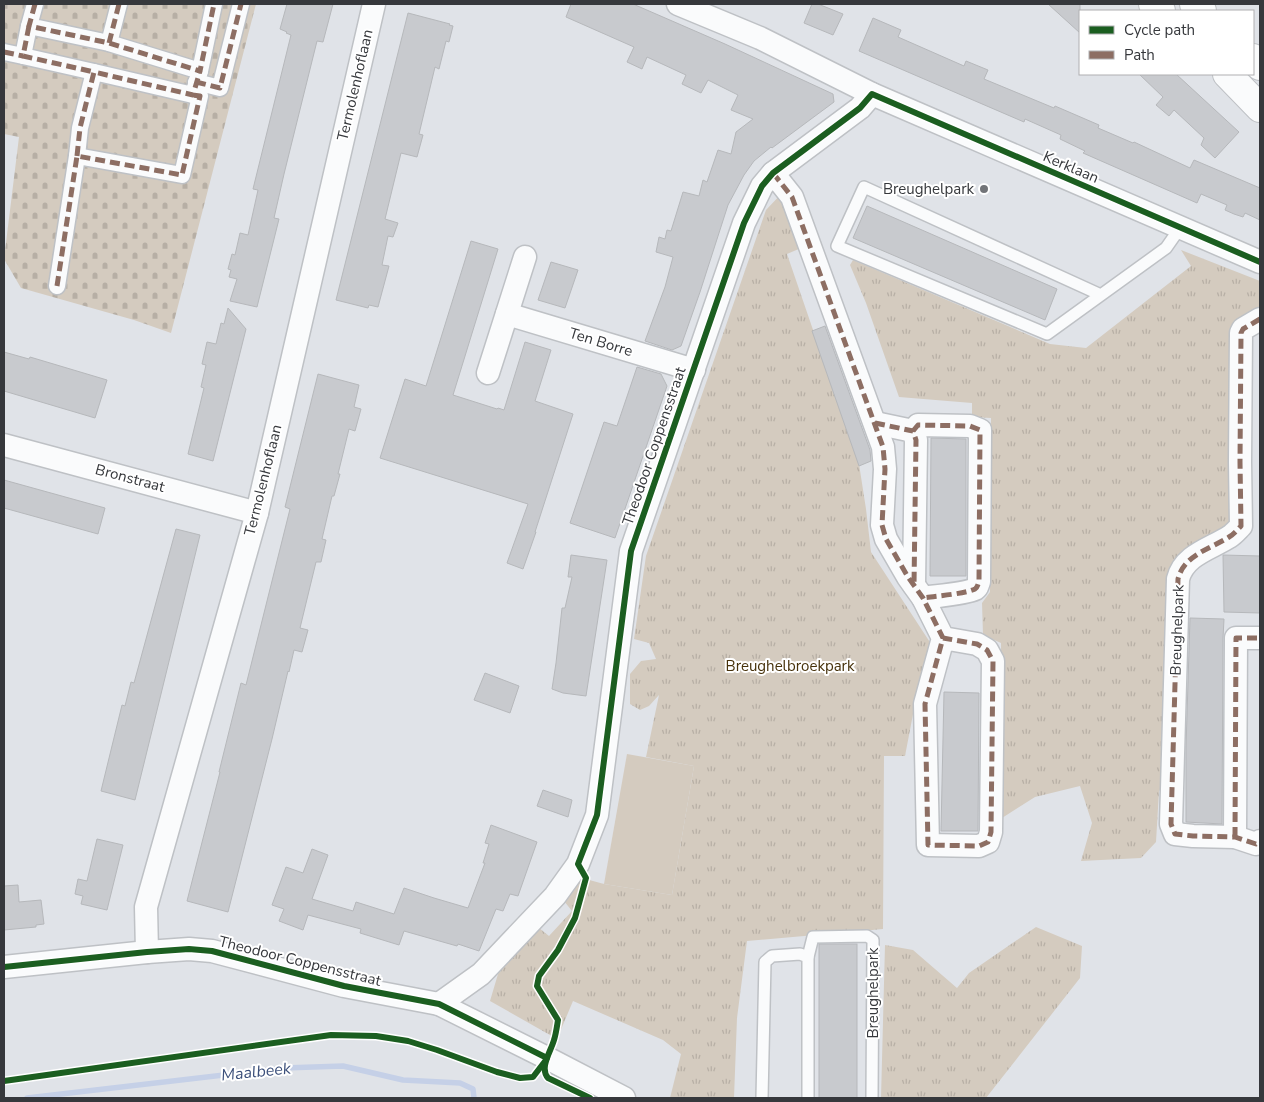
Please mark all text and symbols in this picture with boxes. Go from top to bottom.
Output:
legend [1079,10,1254,75]
text: Cycle path [1124,20,1195,40]
street label: Termolenhoflaan [332,27,378,143]
text: Path [1124,45,1155,65]
street label: Kerklaan [1040,146,1102,188]
place label: Breughelpark [883,179,974,199]
marker: Breughelpark [978,183,990,195]
street label: Ten Borre [567,323,635,361]
street label: Theodoor Coppensstraat [617,363,691,528]
street label: Termolenhoflaan [240,422,286,538]
street label: Bronstraat [93,459,168,497]
street label: Breughelpark [1165,584,1189,676]
park label: Breughelbroekpark [726,656,855,676]
street label: Theodoor Coppensstraat [217,931,384,991]
street label: Breughelpark [863,947,883,1039]
water label: Maalbeek [220,1057,293,1087]

